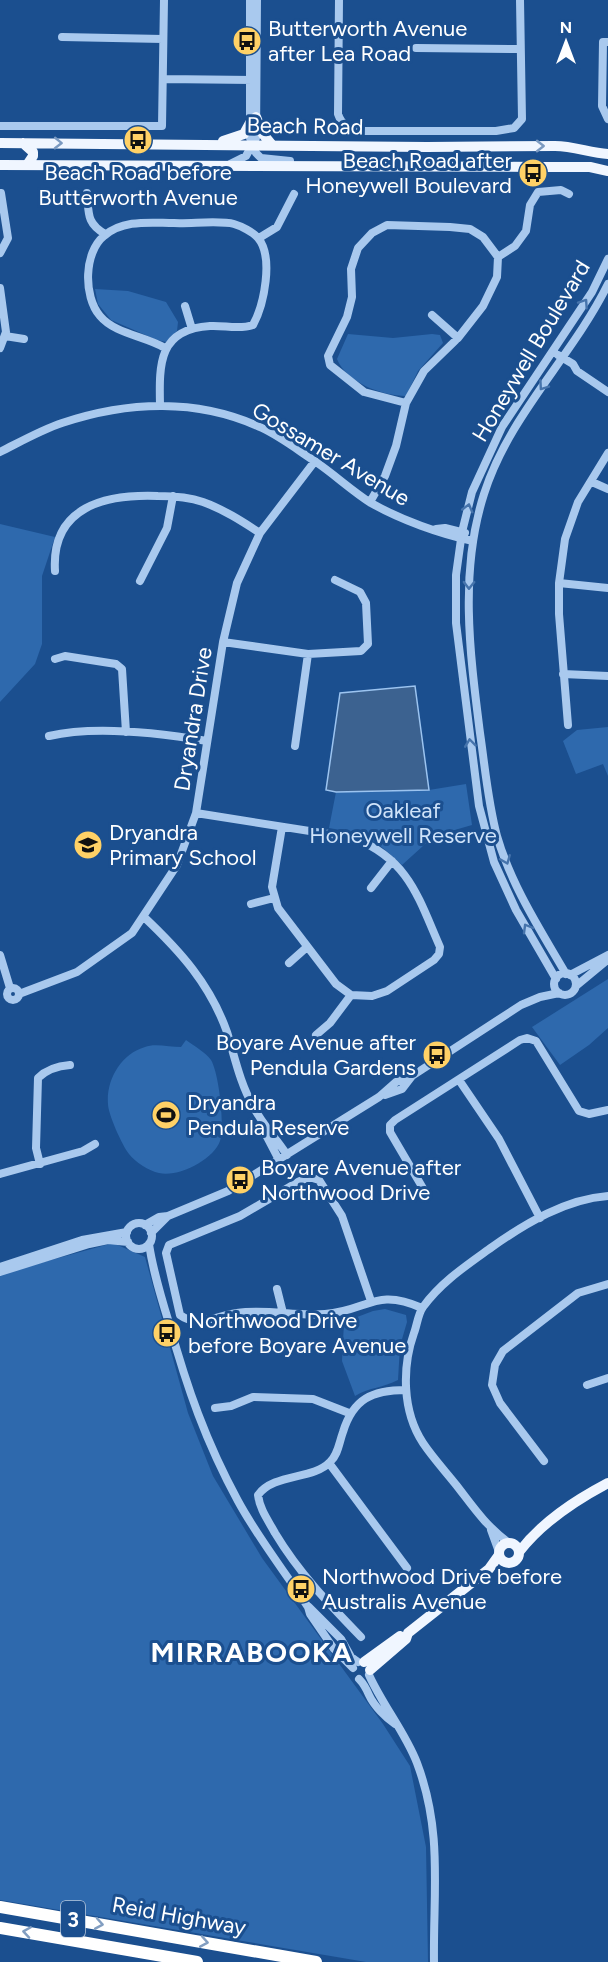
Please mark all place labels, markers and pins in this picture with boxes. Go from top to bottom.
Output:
place label: Butterworth Avenue after Lea Road [268,15,467,67]
bus stop icon: Butterworth Avenue after Lea Road [231,25,263,57]
bus stop icon: Beach Road before Butterworth Avenue [122,124,154,156]
place label: Beach Road after Honeywell Boulevard [305,147,513,199]
bus stop icon: Beach Road after Honeywell Boulevard [517,157,549,189]
place label: Beach Road before Butterworth Avenue [38,159,238,211]
place label: Dryandra Primary School [109,819,257,871]
school or university icon: Dryandra Primary School [72,829,104,861]
place label: Boyare Avenue after Pendula Gardens [216,1029,417,1081]
bus stop icon: Boyare Avenue after Pendula Gardens [421,1039,453,1071]
place label: Dryandra Pendula Reserve [187,1089,349,1141]
sports icon: Dryandra Pendula Reserve [150,1099,182,1131]
place label: Boyare Avenue after Northwood Drive [261,1154,462,1206]
bus stop icon: Boyare Avenue after Northwood Drive [224,1164,256,1196]
place label: Northwood Drive before Boyare Avenue [188,1307,406,1359]
bus stop icon: Northwood Drive before Boyare Avenue [151,1317,183,1349]
place label: Northwood Drive before Australis Avenue [322,1563,562,1615]
bus stop icon: Northwood Drive before Australis Avenue [285,1573,317,1605]

